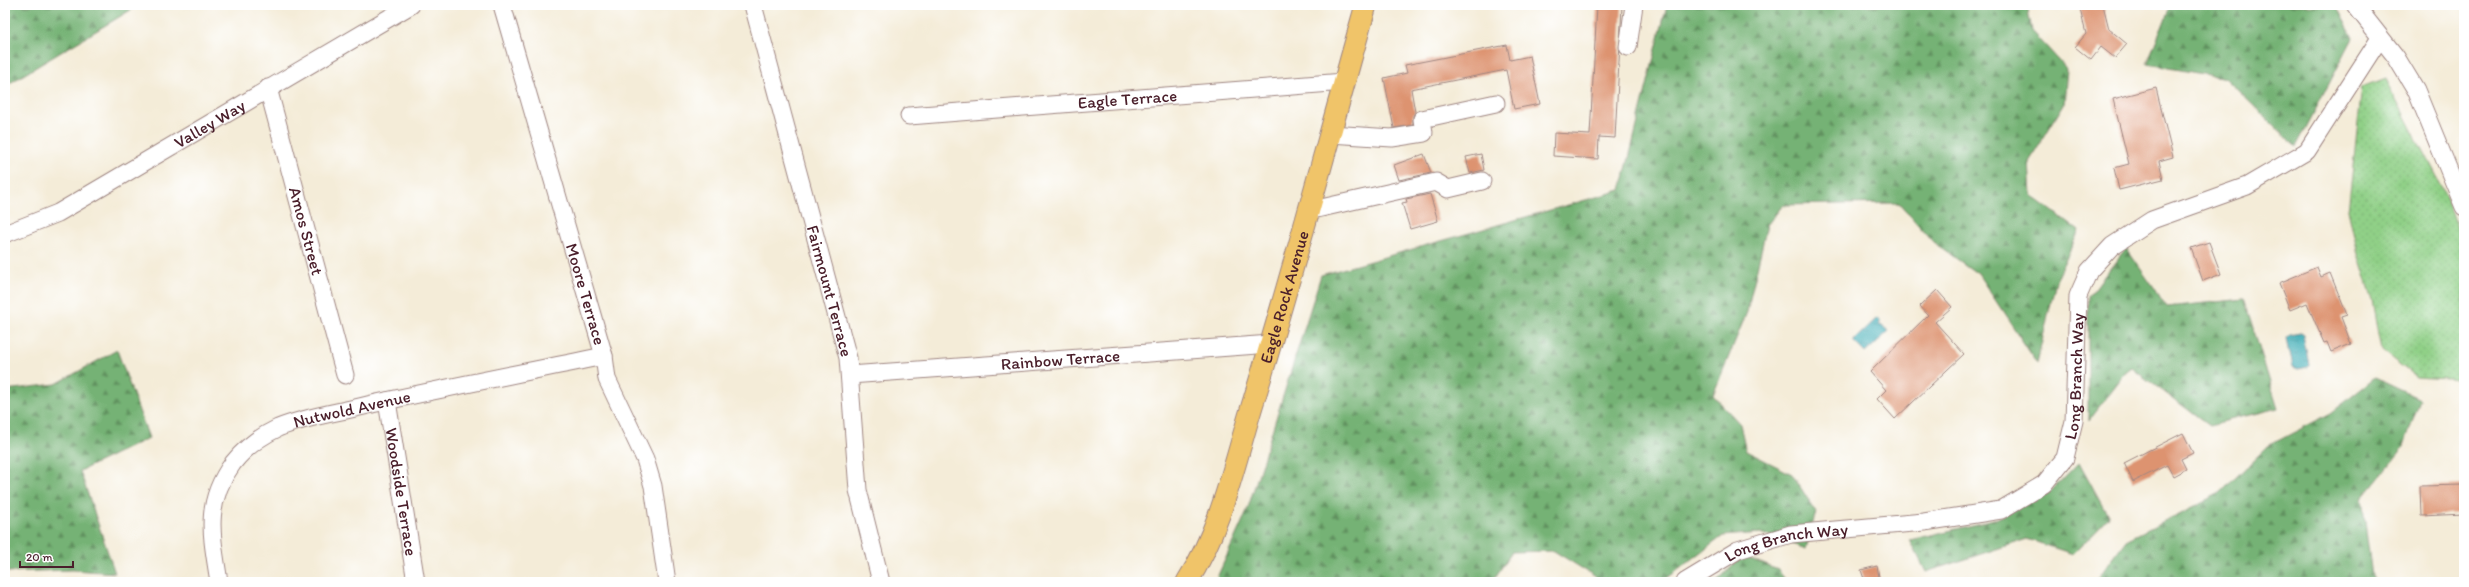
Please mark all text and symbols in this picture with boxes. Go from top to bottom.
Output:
street label: Eagle Terrace [1077,85,1178,113]
street label: Valley Way [170,95,249,152]
street label: Amos Street [285,185,328,278]
street label: Fairmount Terrace [803,223,857,359]
street label: Eagle Rock Avenue [1256,228,1313,366]
street label: Moore Terrace [562,241,610,347]
street label: Long Branch Way [2060,313,2087,442]
street label: Rainbow Terrace [1000,345,1121,374]
street label: Nutwold Avenue [291,386,412,432]
street label: Woodside Terrace [381,426,422,557]
street label: Long Branch Way [1721,519,1849,566]
scale bar [20,543,73,569]
text: 20 m [26,550,53,564]

